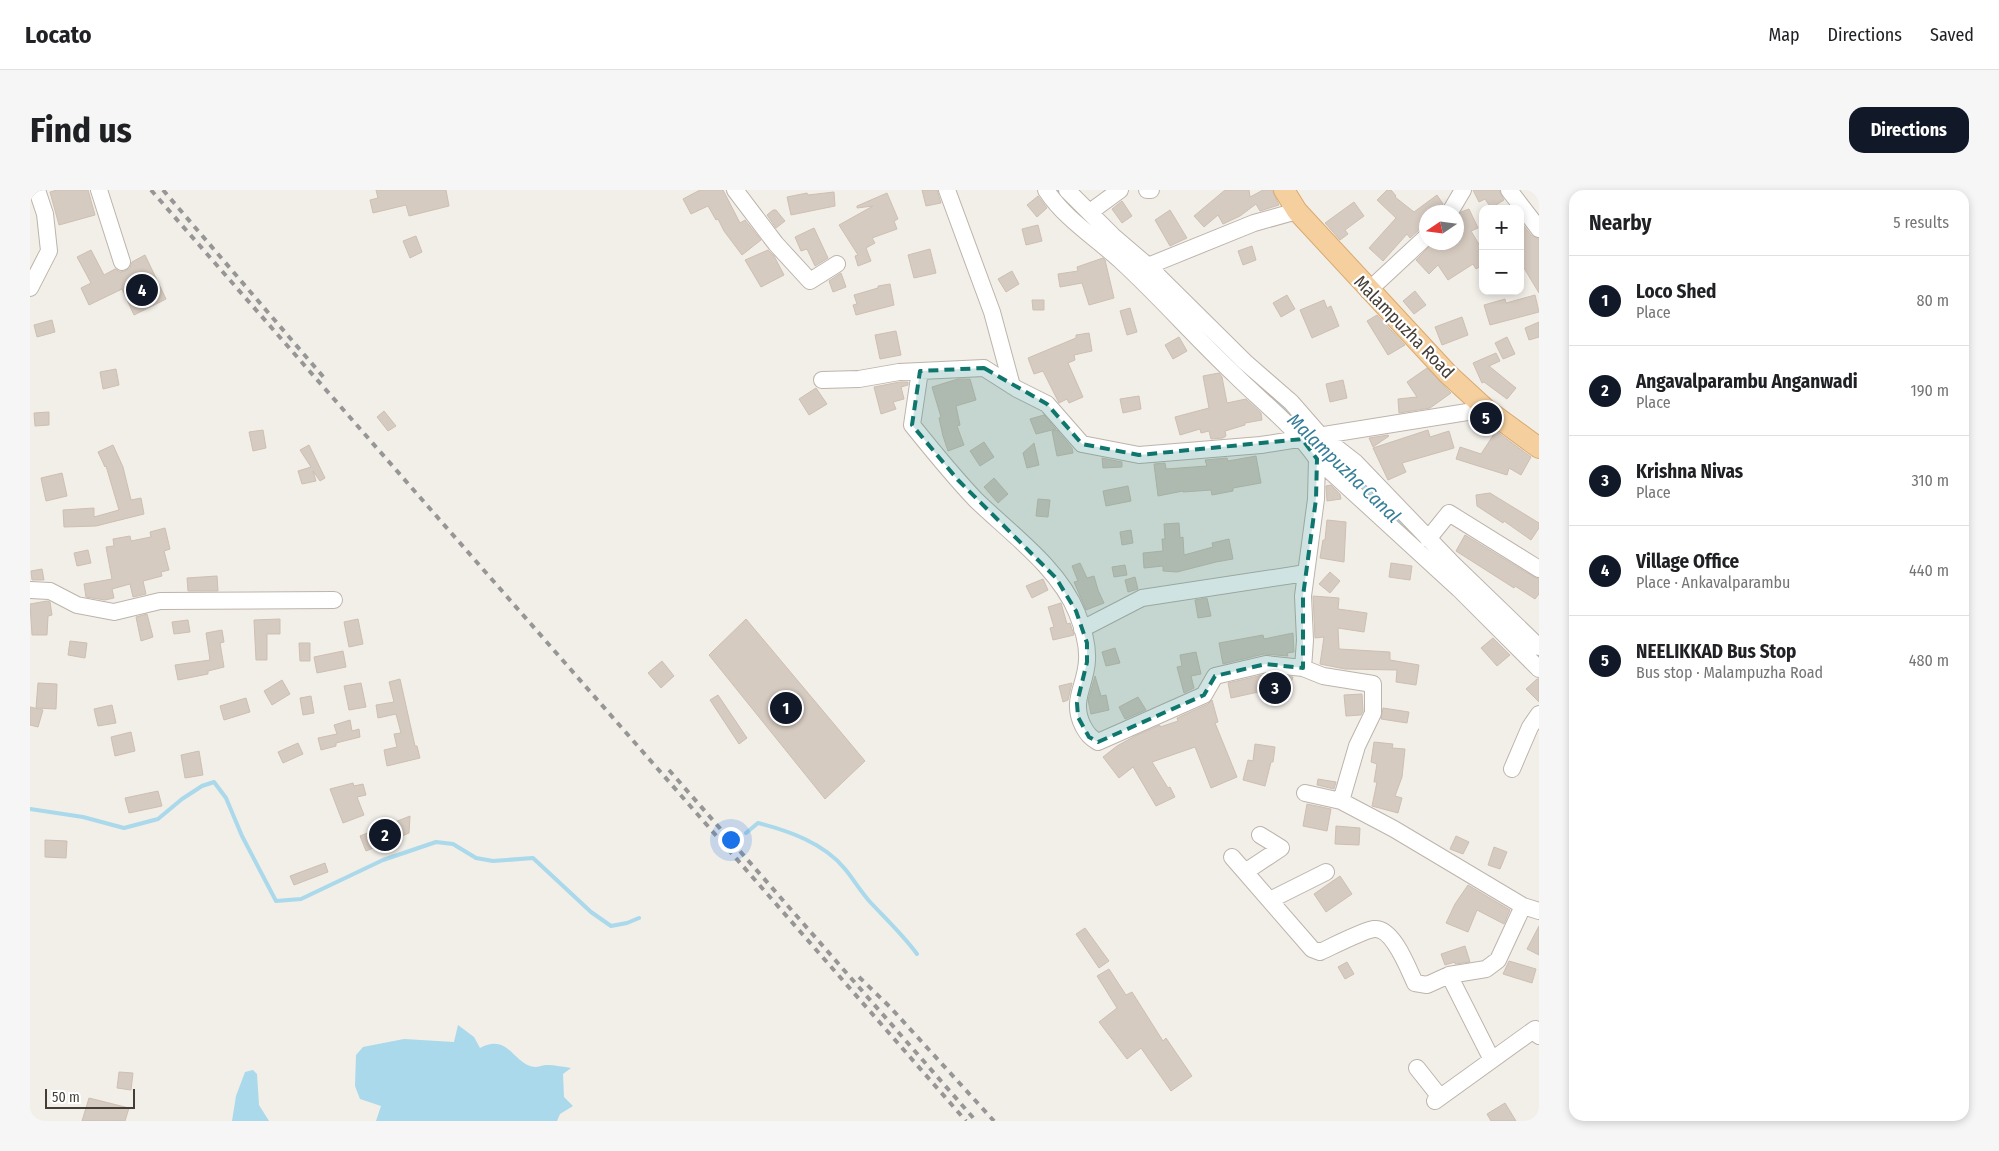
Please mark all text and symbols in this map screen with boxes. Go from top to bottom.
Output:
text: Locato [25,21,91,49]
text: Map [1768,24,1800,46]
text: Directions [1828,24,1902,46]
text: Saved [1930,24,1974,46]
button: Directions [1849,107,1969,153]
text: Find us [30,109,132,151]
north arrow [1419,205,1464,250]
map controls [1479,205,1524,295]
button: + [1479,205,1524,250]
text: Nearby [1589,210,1651,236]
text: 5 results [1893,213,1949,232]
button: − [1479,250,1524,295]
pin: 4 [126,271,158,309]
street label: Malampuzha Road [1349,271,1459,383]
text: Loco Shed [1636,280,1716,303]
text: 1 [1602,291,1608,310]
text: 80 m [1917,291,1949,310]
text: Place [1636,303,1671,322]
text: Angavalparambu Anganwadi [1636,370,1858,393]
text: 2 [1601,381,1609,400]
text: 190 m [1911,381,1949,400]
text: Place [1636,393,1671,412]
pin: 5 [1470,399,1502,437]
water label: Malampuzha Canal [1283,408,1405,528]
text: Krishna Nivas [1636,460,1743,483]
text: 3 [1601,471,1609,490]
text: 310 m [1912,471,1949,490]
text: Place [1636,483,1671,502]
text: Village Office [1636,550,1739,573]
text: 4 [1601,561,1609,580]
text: 440 m [1909,561,1949,580]
text: Place · Ankavalparambu [1636,573,1790,592]
text: NEELIKKAD Bus Stop [1636,640,1796,663]
text: 5 [1601,651,1609,670]
text: 480 m [1909,651,1949,670]
text: Bus stop · Malampuzha Road [1636,663,1823,682]
pin: 3 [1259,669,1291,707]
pin: 1 [770,689,802,727]
pin: 2 [369,816,401,854]
your location [718,827,744,853]
scale bar [45,1086,135,1109]
text: 50 m [52,1089,80,1106]

